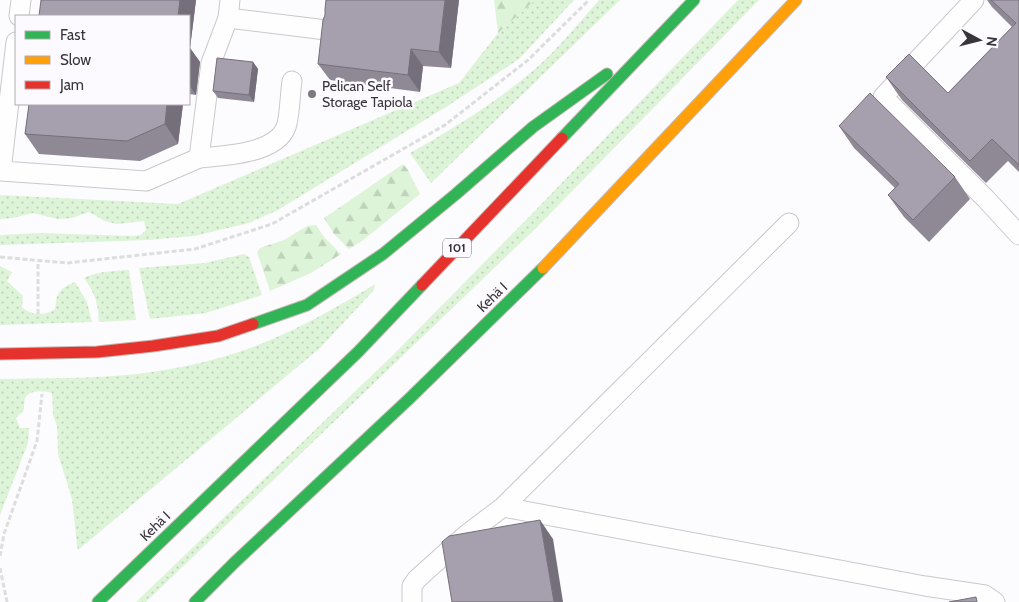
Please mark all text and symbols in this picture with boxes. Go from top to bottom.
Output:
legend [15,15,190,105]
north arrow [954,15,1004,65]
text: Fast [60,26,85,44]
text: N [982,36,1001,48]
text: Slow [60,51,91,69]
text: Jam [59,76,84,94]
place label: Pelican Self Storage Tapiola [322,77,413,111]
marker: Pelican Self Storage Tapiola [306,88,318,100]
road number: 101 [443,238,471,258]
street label: Kehä I [473,278,511,316]
street label: Kehä I [136,507,174,545]

